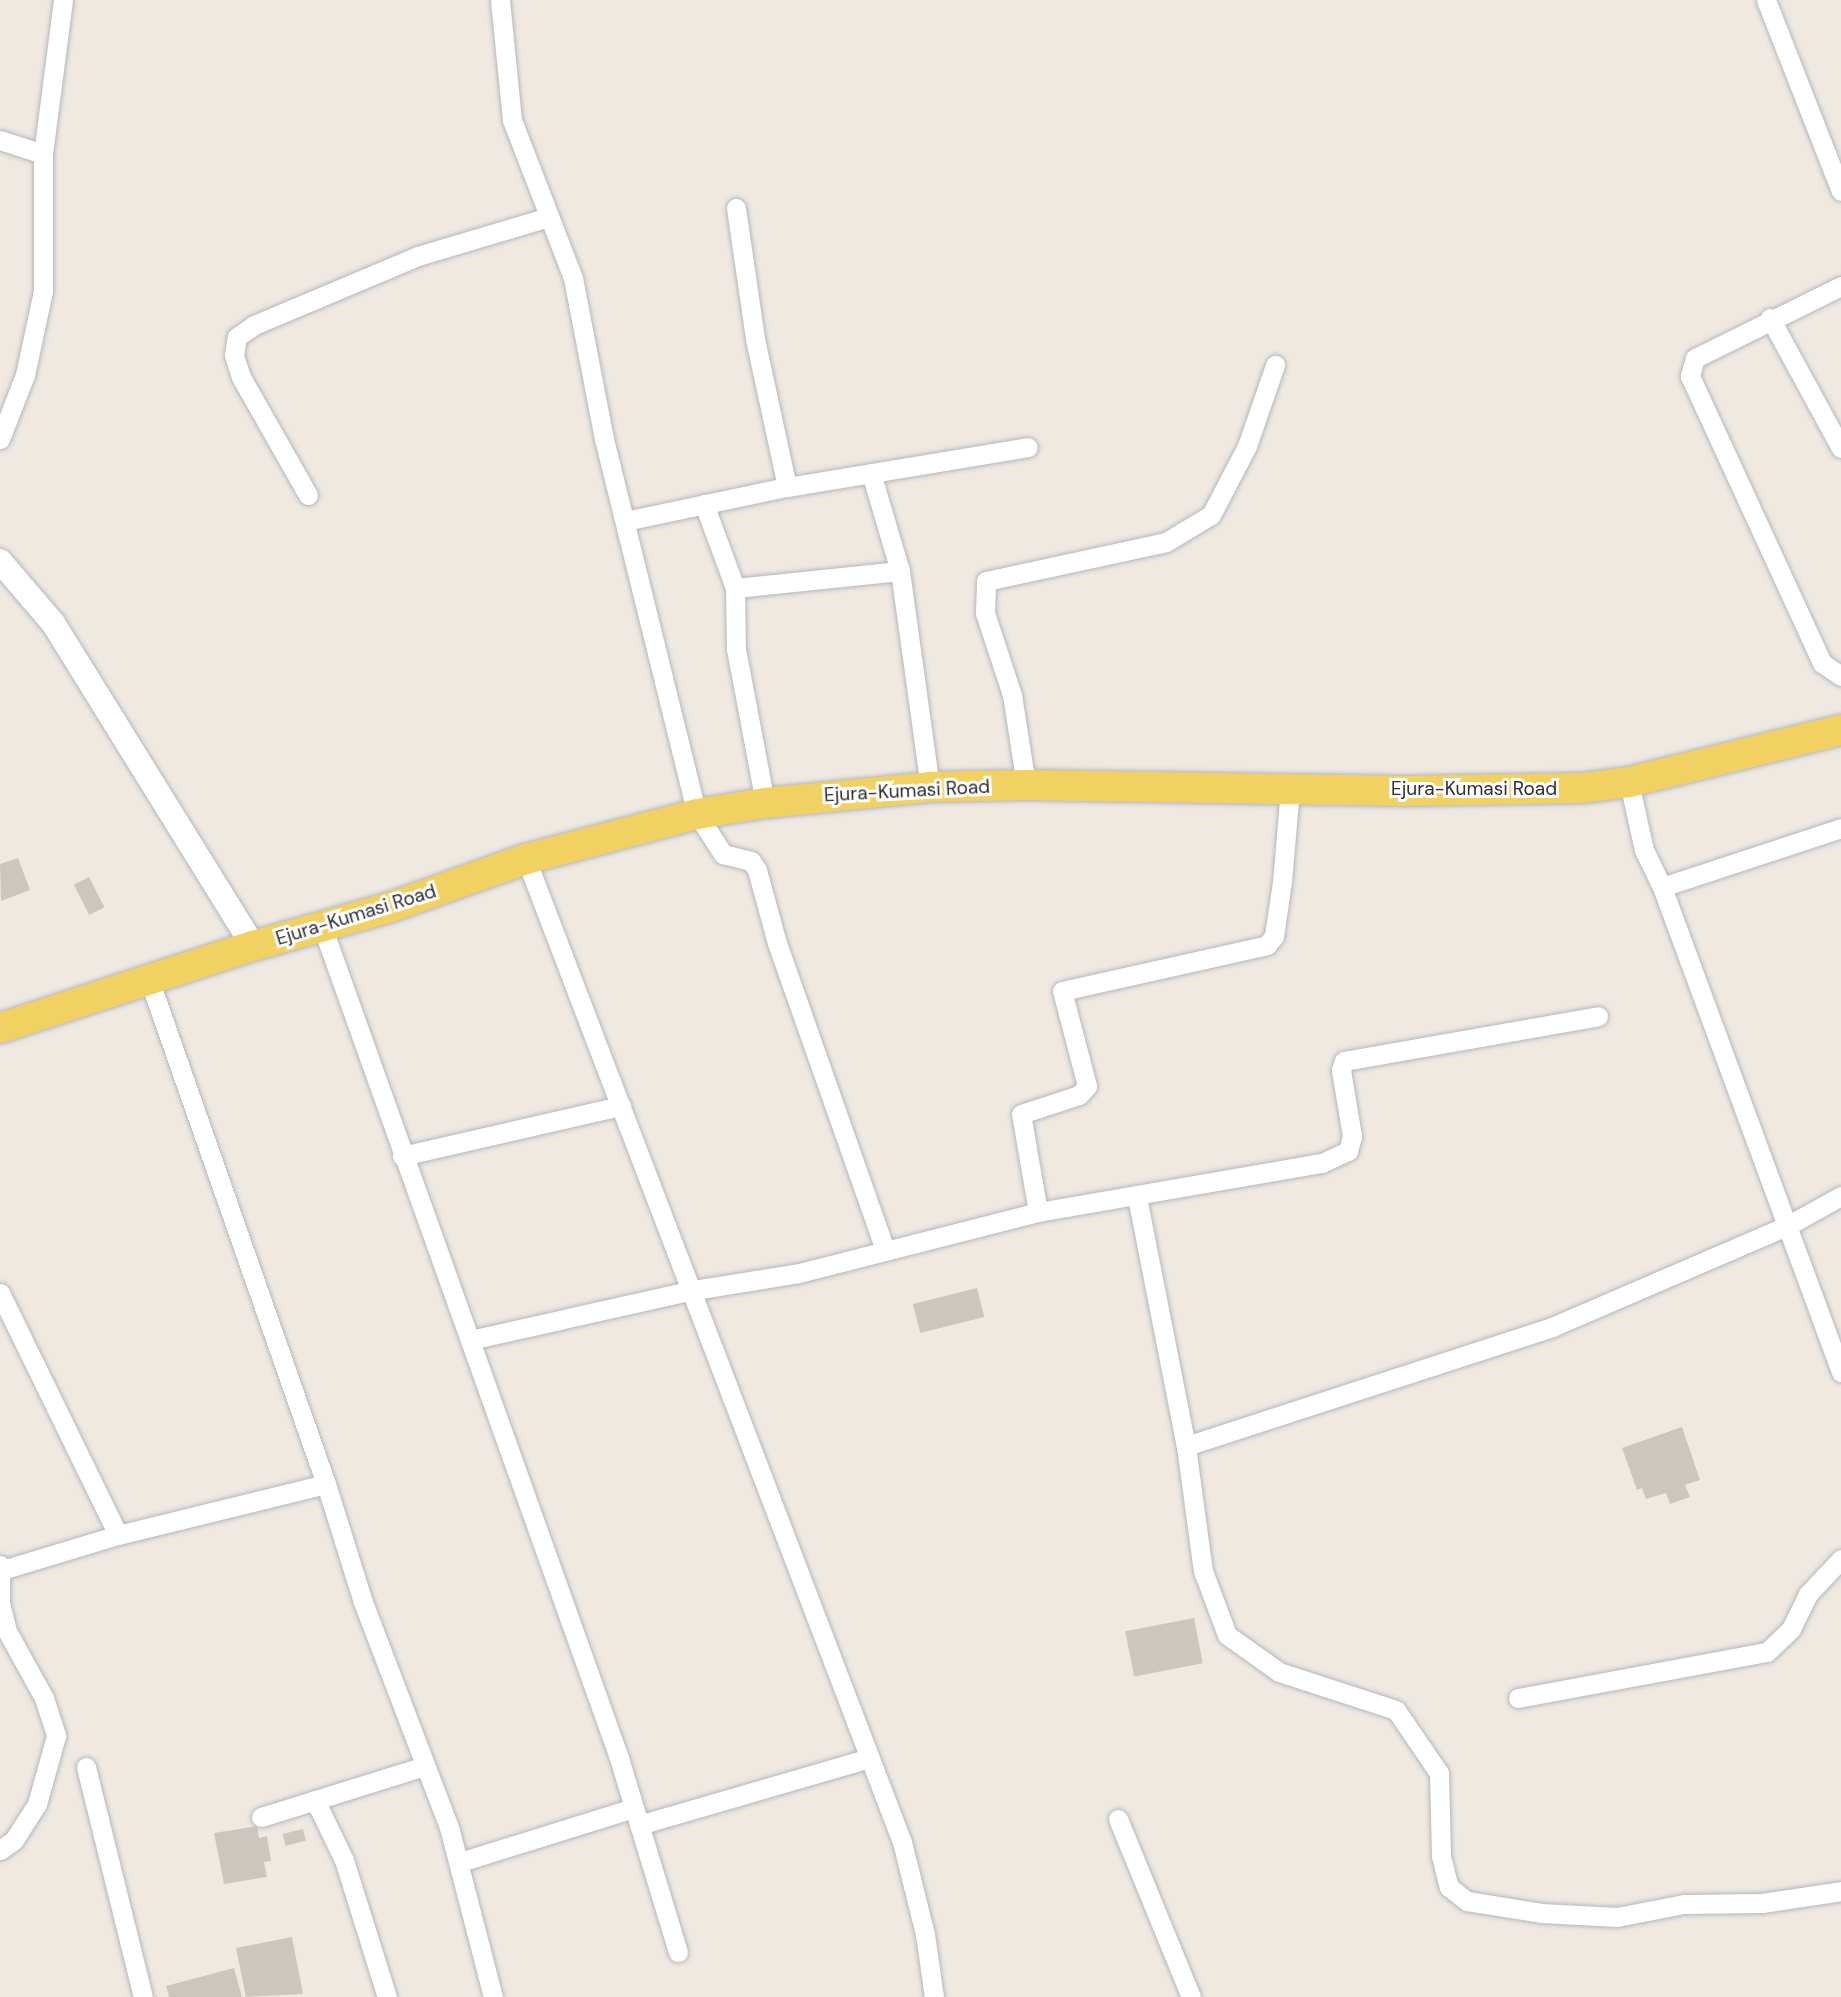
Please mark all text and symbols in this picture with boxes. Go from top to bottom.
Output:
street label: Ejura-Kumasi Road [823,775,991,807]
street label: Ejura-Kumasi Road [1391,778,1557,800]
street label: Ejura-Kumasi Road [273,880,439,950]

